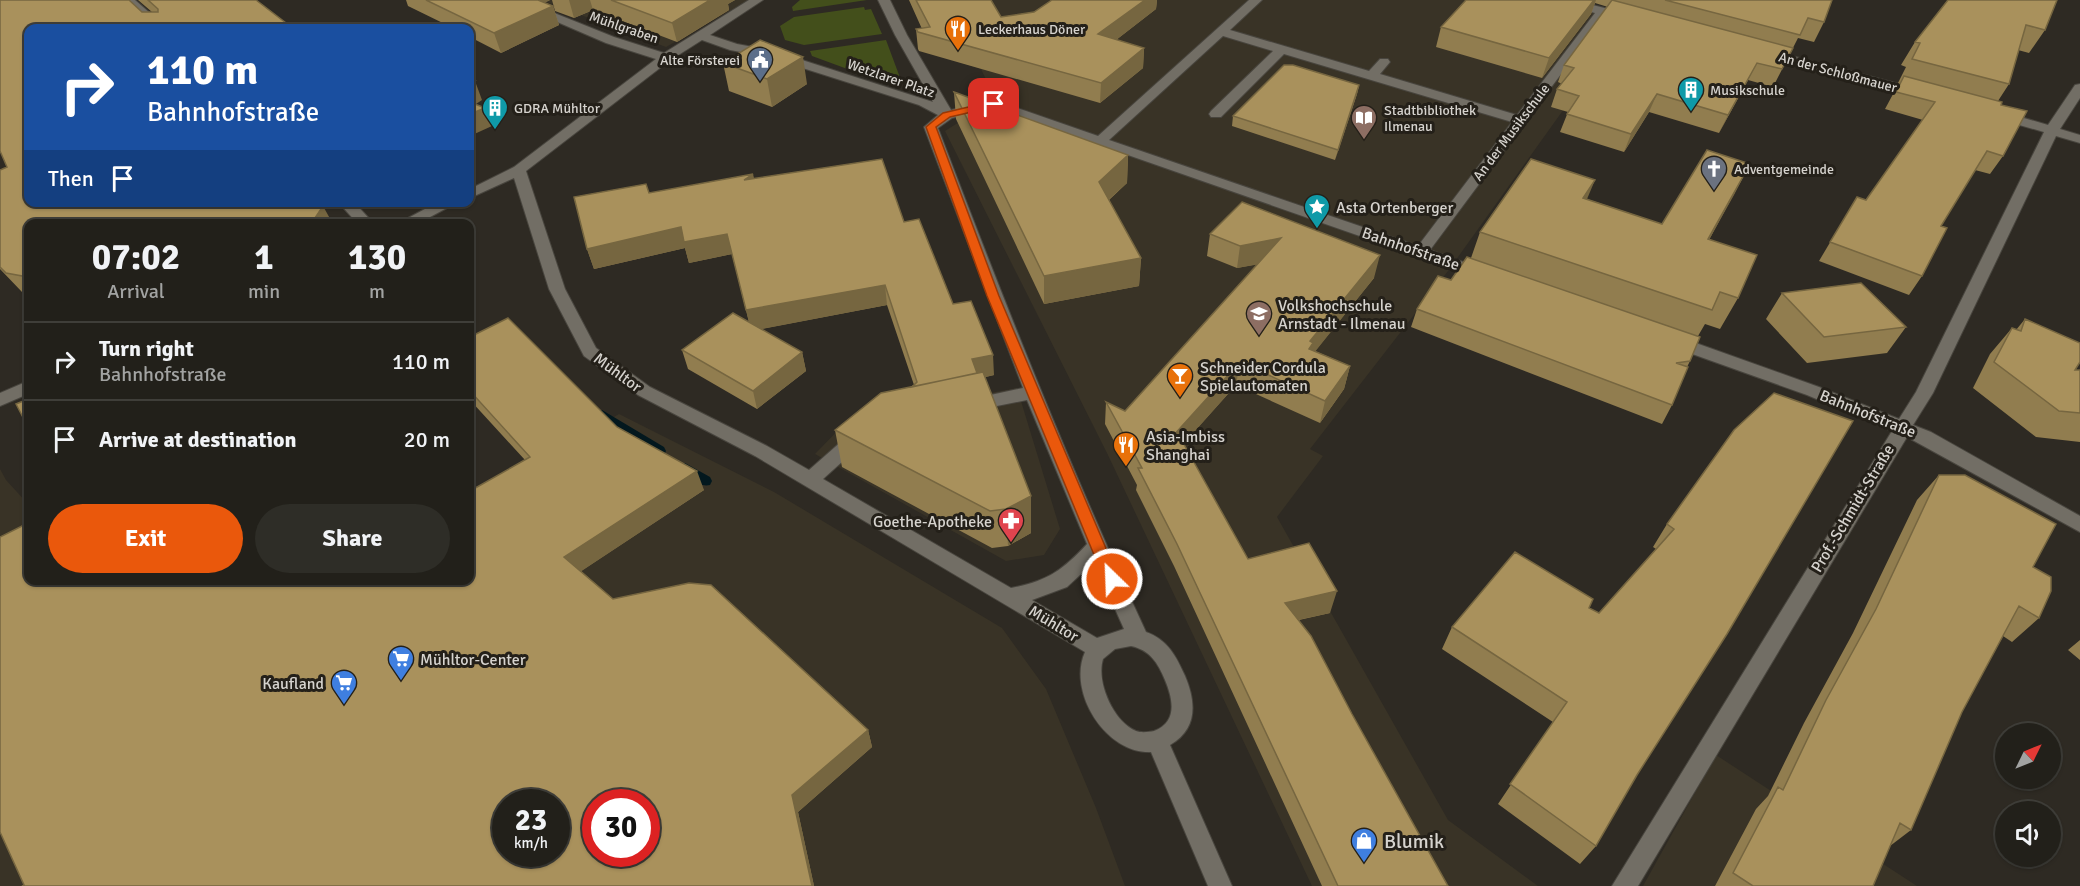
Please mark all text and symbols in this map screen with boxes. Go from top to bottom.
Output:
street label: Mühlgraben [587,8,661,47]
restaurant icon: Leckerhaus Döner [943,14,973,52]
place label: Leckerhaus Döner [978,21,1086,38]
text: 110 m [147,45,258,96]
public building icon: Alte Försterei [745,45,775,83]
icon: right [48,48,126,126]
street label: An der Schloßmauer [1777,48,1900,97]
place label: Alte Försterei [660,52,740,69]
street label: Wetzlarer Platz [845,56,937,101]
building icon: Musikschule [1676,75,1706,113]
pin [968,78,1019,129]
street label: An der Musikschule [1469,81,1553,184]
place label: Musikschule [1710,82,1785,99]
icon: arrive [977,87,1010,120]
building icon: GDRA Mühltor [480,93,510,131]
text: Bahnhofstraße [147,96,319,129]
place label: GDRA Mühltor [514,100,601,117]
place label: Stadtbibliothek Ilmenau [1384,102,1476,135]
library icon: Stadtbibliothek Ilmenau [1349,103,1379,141]
church icon: Adventgemeinde [1699,154,1729,192]
place label: Adventgemeinde [1734,161,1834,178]
icon: arrive [106,162,139,195]
text: Then [48,165,94,192]
place icon: Asta Ortenberger [1302,192,1332,230]
place label: Asta Ortenberger [1336,198,1454,218]
street label: Bahnhofstraße [1359,223,1462,275]
text: 07:02 [92,235,180,280]
text: 1 [254,235,274,280]
text: 130 [348,235,406,280]
text: Arrival [107,279,165,304]
text: min [248,279,280,304]
text: m [369,279,385,304]
place label: Volkshochschule Arnstadt - Ilmenau [1278,296,1406,334]
school or university icon: Volkshochschule Arnstadt - Ilmenau [1244,299,1274,337]
text: Turn right [99,335,194,362]
icon: right [48,345,81,378]
text: 110 m [392,348,450,375]
street label: Mühltor [589,349,645,397]
place label: Schneider Cordula Spielautomaten [1200,358,1326,396]
bar icon: Schneider Cordula Spielautomaten [1165,361,1195,399]
text: Bahnhofstraße [99,362,227,387]
street label: Bahnhofstraße [1817,386,1919,442]
icon: arrive [48,423,81,456]
text: Arrive at destination [99,426,296,453]
text: 20 m [404,426,450,453]
place label: Asia-Imbiss Shanghai [1146,427,1225,465]
restaurant icon: Asia-Imbiss Shanghai [1111,430,1141,468]
street label: Prof.-Schmidt-Straße [1807,441,1899,576]
button: Exit [48,504,243,573]
button: Share [255,504,450,573]
pharmacy icon: Goethe-Apotheke [996,506,1026,544]
place label: Goethe-Apotheke [873,512,992,532]
position arrow [1080,547,1144,611]
street label: Mühltor [1025,601,1082,647]
supermarket icon: Mühltor-Center [386,644,416,682]
place label: Mühltor-Center [420,650,526,670]
supermarket icon: Kaufland [329,668,359,706]
place label: Kaufland [262,674,324,694]
north arrow [1995,723,2061,789]
map controls [1995,723,2061,867]
speed limit sign: 30 [582,789,660,867]
button: sound [1995,801,2061,867]
text: 23 [515,802,547,839]
shop icon: Blumik [1349,826,1379,864]
place label: Blumik [1384,829,1444,854]
text: km/h [514,834,548,852]

